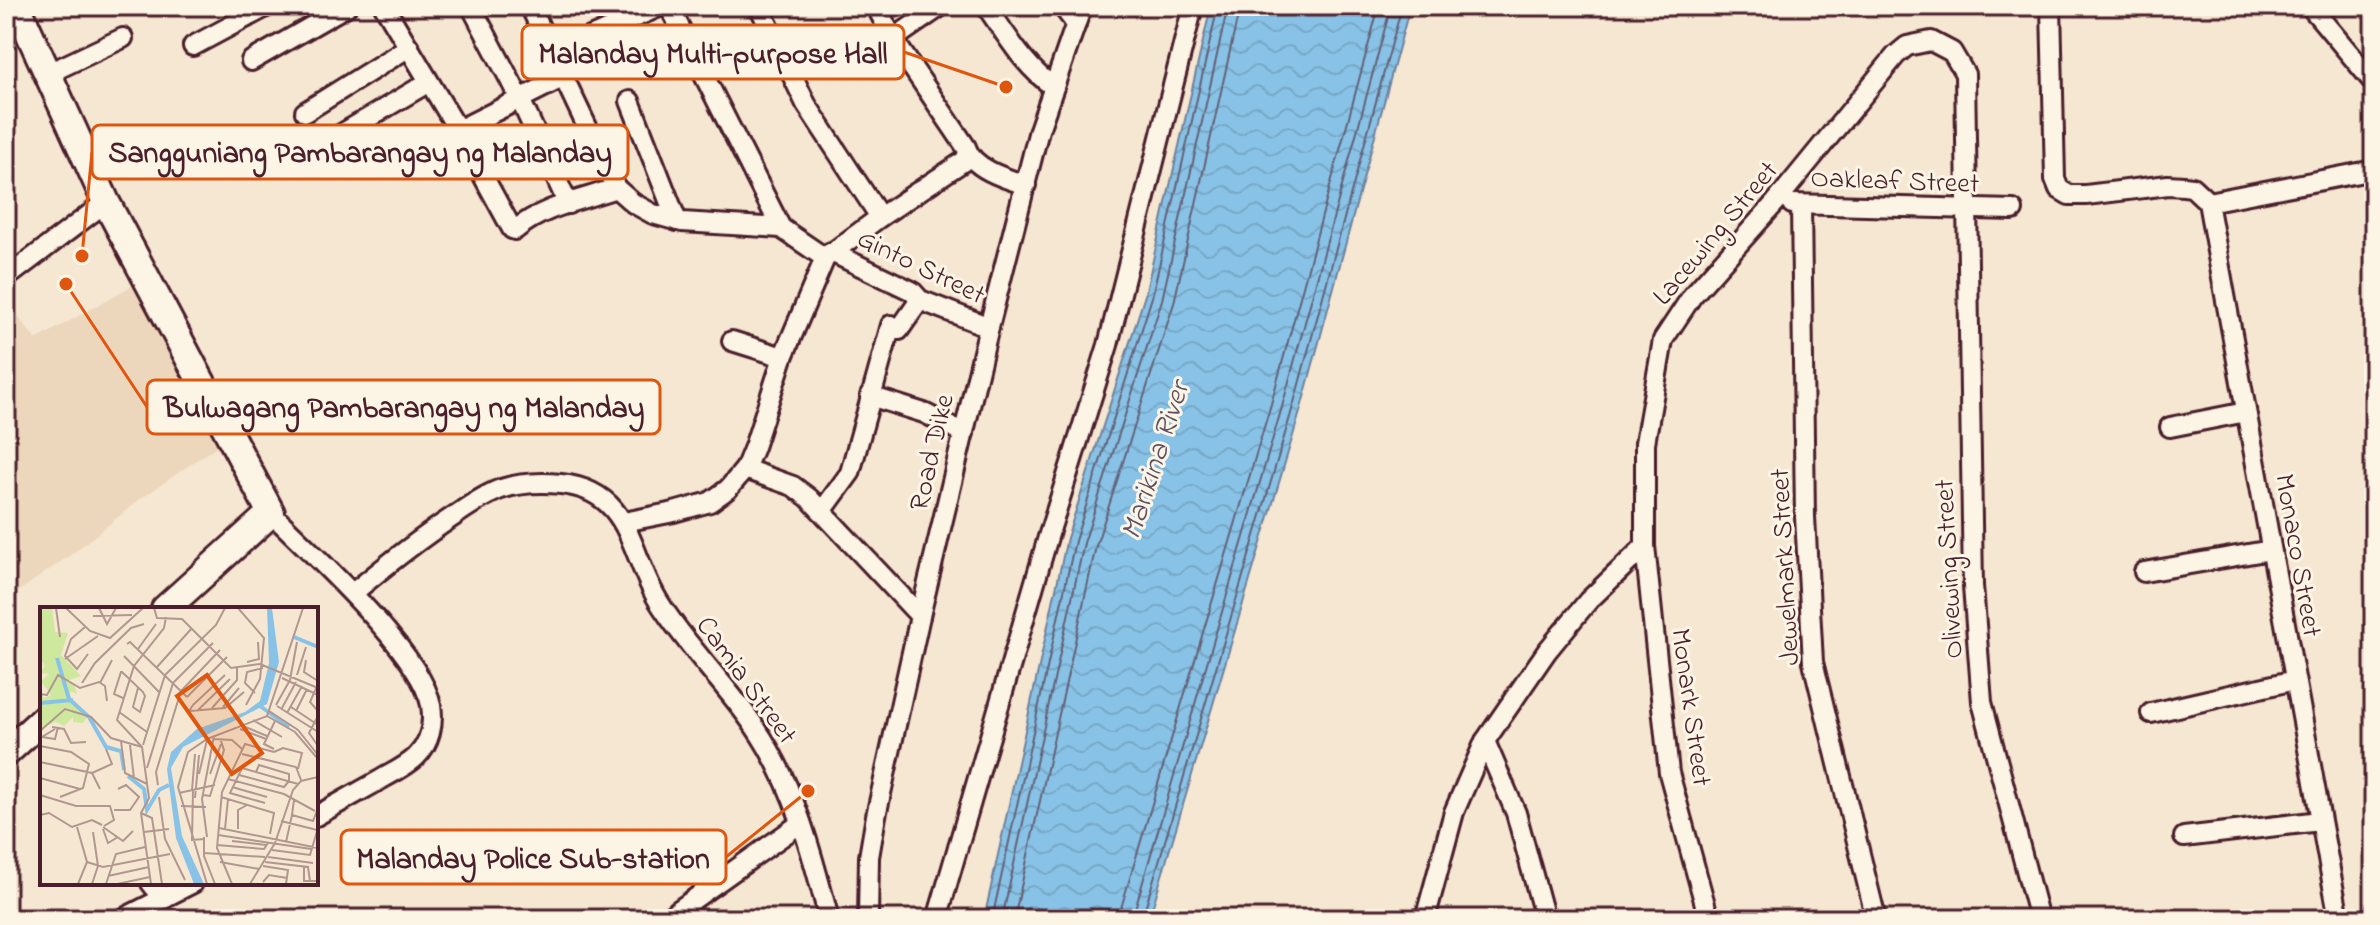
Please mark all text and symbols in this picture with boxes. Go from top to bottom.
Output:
callout: Malanday Multi-purpose Hall [522,25,904,79]
text: Malanday Multi-purpose Hall [538,34,888,78]
callout: Sangguniang Pambarangay ng Malanday [92,125,628,179]
text: Sangguniang Pambarangay ng Malanday [108,133,612,178]
street label: Lacewing Street [1644,153,1790,316]
street label: Oakleaf Street [1810,159,1980,206]
street label: Ginto Street [849,219,991,317]
water label: Marikina River [1111,373,1204,545]
callout: Bulwagang Pambarangay ng Malanday [147,380,660,434]
text: Bulwagang Pambarangay ng Malanday [162,388,644,433]
street label: Road Dike [900,390,967,515]
street label: Jewelmark Street [1761,467,1812,666]
street label: Monaco Street [2262,471,2331,640]
street label: Olivewing Street [1925,478,1976,660]
inset map [40,607,318,885]
street label: Camia Street [685,608,806,754]
street label: Monark Street [1658,626,1721,789]
callout: Malanday Police Sub-station [341,830,726,884]
text: Malanday Police Sub-station [356,839,710,883]

